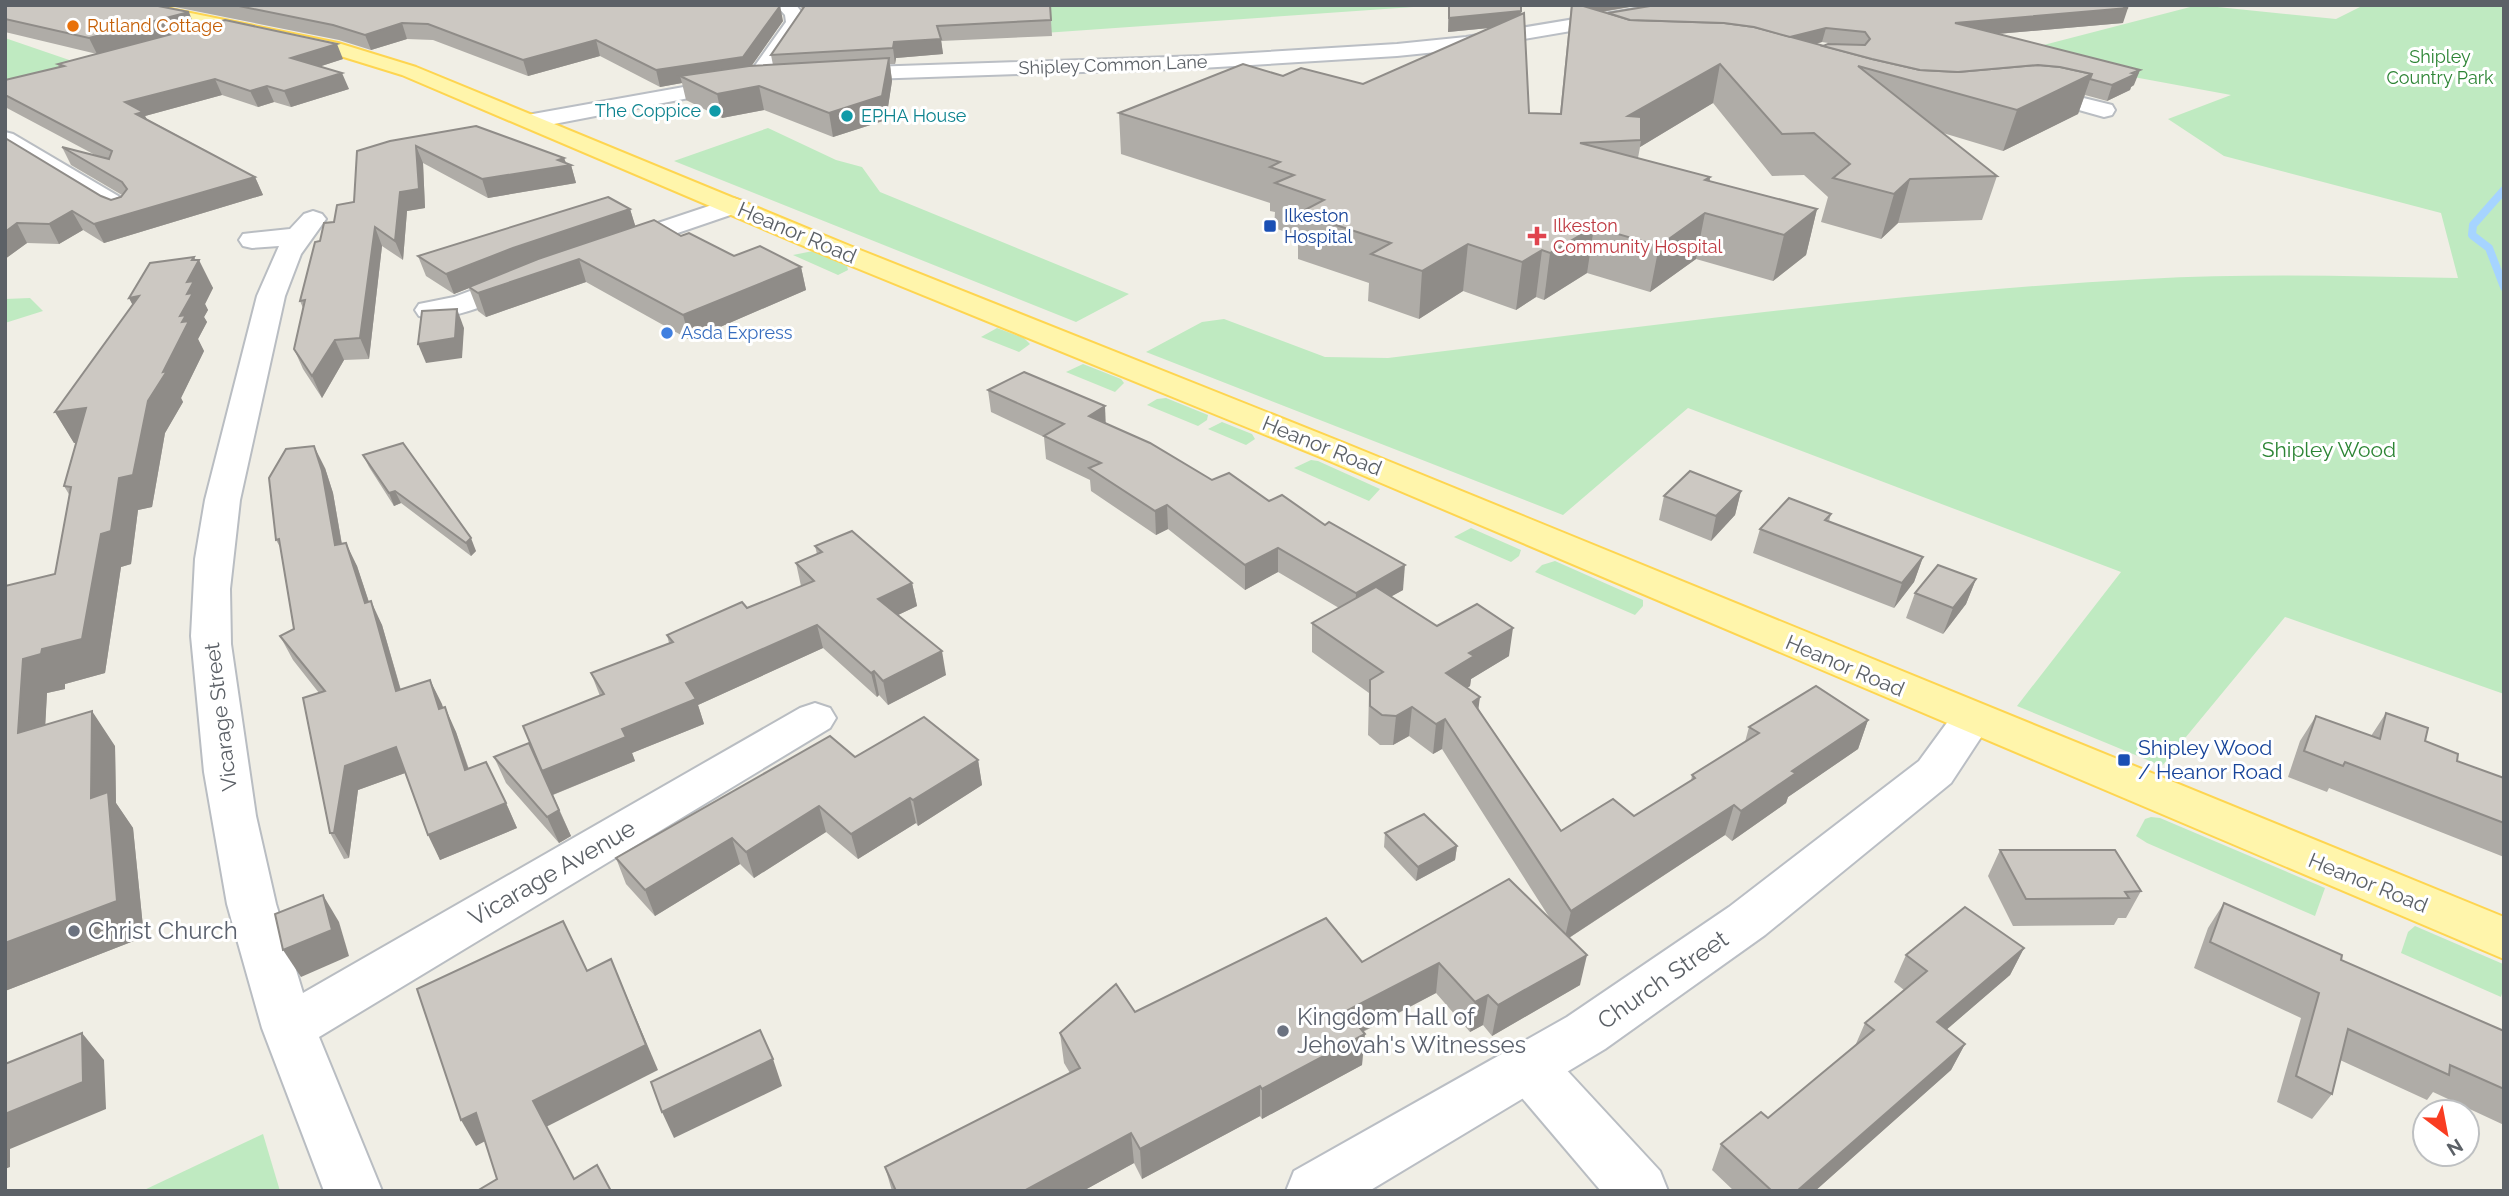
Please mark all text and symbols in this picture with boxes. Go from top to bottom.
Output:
place label: Rutland Cottage [87,15,223,36]
marker: Rutland Cottage [65,18,81,34]
park label: Shipley Country Park [2386,46,2494,88]
street label: Shipley Common Lane [1018,51,1208,78]
place label: The Coppice [595,100,701,121]
marker: The Coppice [707,103,723,119]
place label: EPHA House [861,105,967,126]
marker: EPHA House [839,108,855,124]
street label: Heanor Road [734,196,860,269]
place label: Ilkeston Hospital [1284,205,1352,247]
place label: Ilkeston Community Hospital [1553,215,1723,257]
marker: Ilkeston Hospital [1262,218,1278,234]
marker: Ilkeston Community Hospital [1527,226,1547,246]
place label: Asda Express [681,322,793,343]
marker: Asda Express [659,325,675,341]
street label: Heanor Road [1259,410,1385,481]
park label: Shipley Wood [2262,437,2396,462]
street label: Heanor Road [1782,629,1908,702]
street label: Vicarage Street [199,641,242,793]
place label: Shipley Wood / Heanor Road [2138,735,2282,784]
marker: Shipley Wood / Heanor Road [2116,752,2132,768]
street label: Vicarage Avenue [463,813,640,932]
street label: Heanor Road [2305,847,2431,918]
place label: Christ Church [88,916,238,945]
marker: Christ Church [66,923,82,939]
street label: Church Street [1592,924,1734,1035]
place label: Kingdom Hall of Jehovah's Witnesses [1297,1002,1526,1059]
marker: Kingdom Hall of Jehovah's Witnesses [1275,1023,1291,1039]
north arrow [2411,1098,2481,1168]
text: N [2443,1134,2467,1161]

